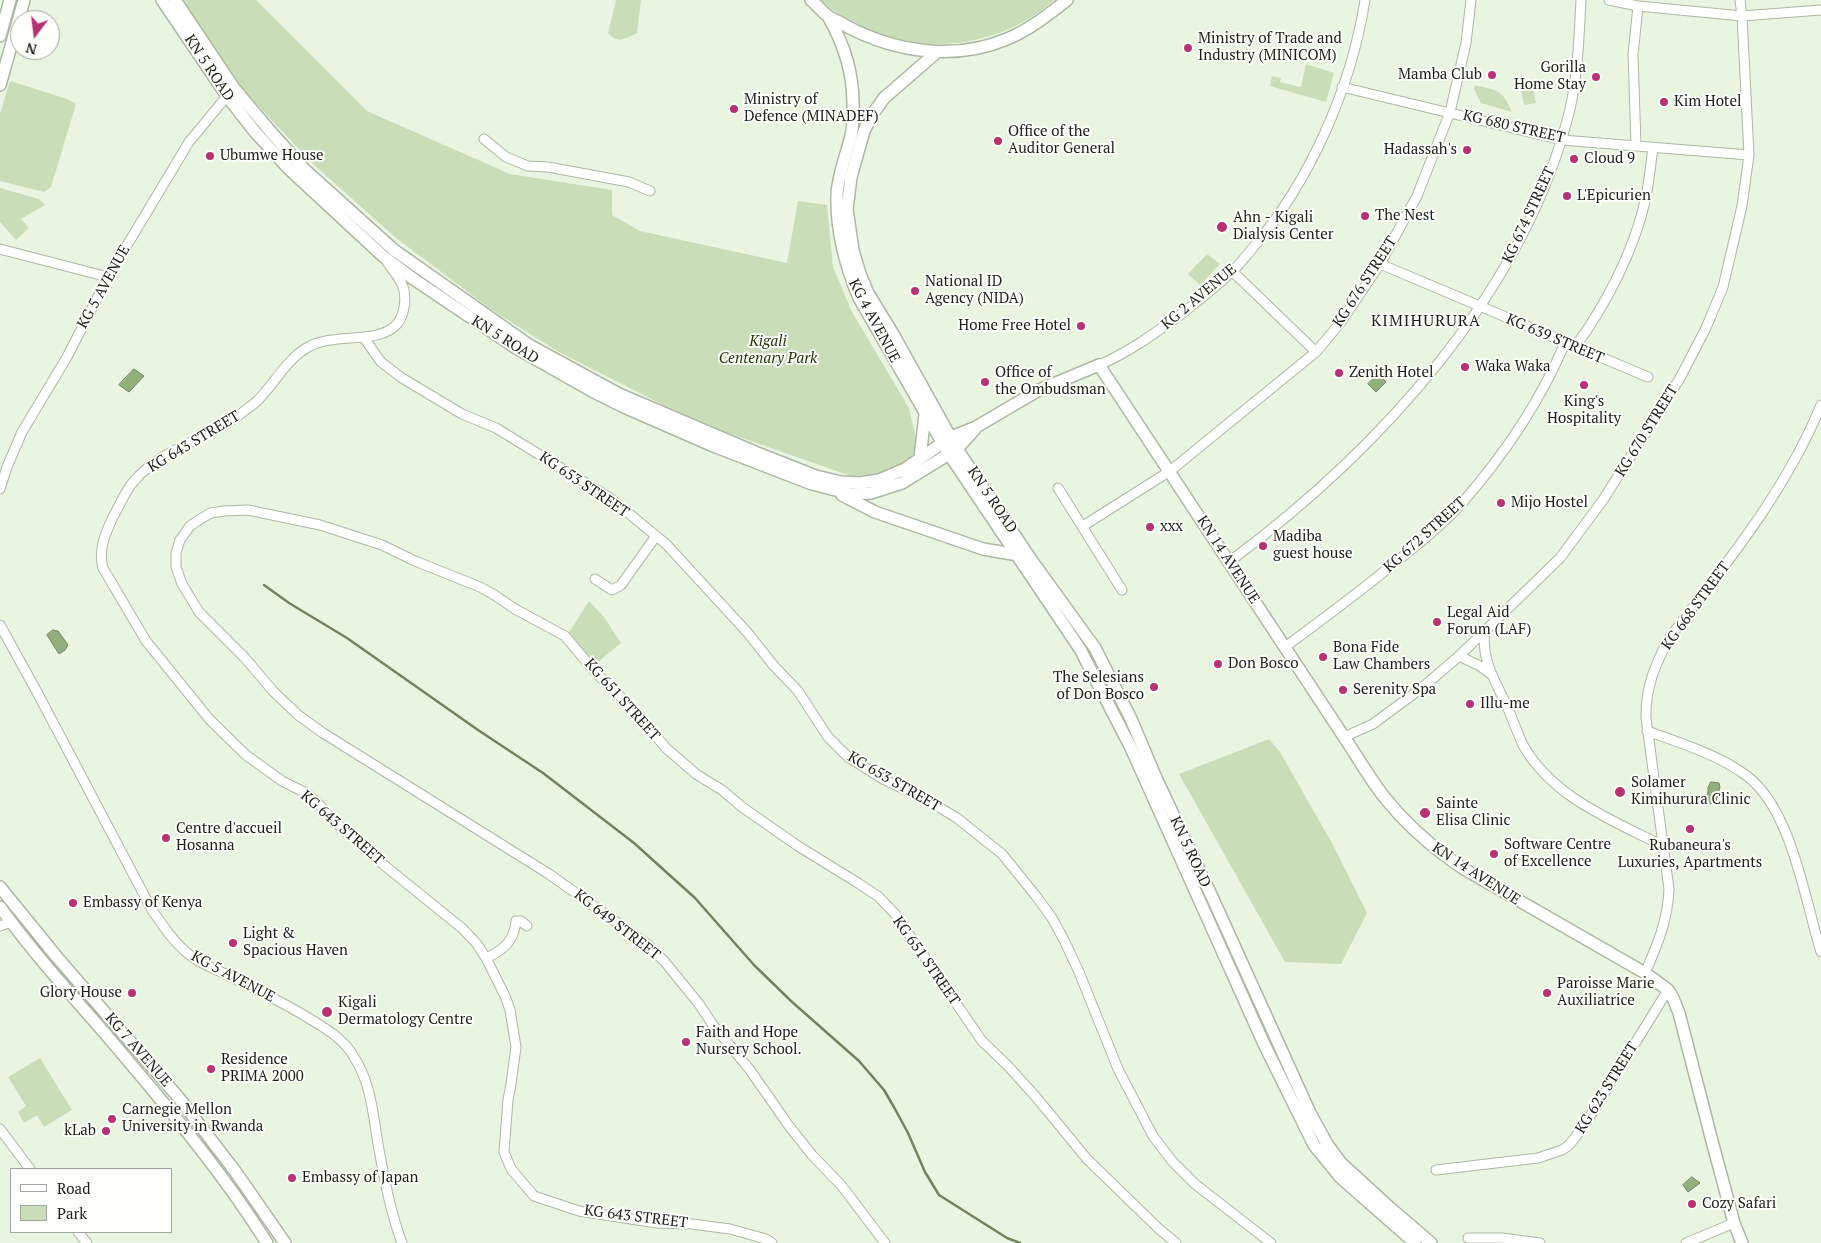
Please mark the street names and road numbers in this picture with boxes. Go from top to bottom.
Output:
street label: KN 5 ROAD [180,31,238,105]
street label: KG 680 STREET [1461,106,1567,148]
street label: KG 674 STREET [1499,164,1559,266]
street label: KG 676 STREET [1329,233,1401,331]
street label: KG 5 AVENUE [74,242,134,332]
street label: KG 2 AVENUE [1158,260,1240,334]
street label: KG 4 AVENUE [844,276,904,366]
street label: KG 639 STREET [1503,310,1607,368]
street label: KN 5 ROAD [468,312,542,368]
street label: KG 670 STREET [1612,382,1682,480]
street label: KG 643 STREET [145,407,243,477]
street label: KG 653 STREET [536,448,632,522]
street label: KN 5 ROAD [963,463,1021,537]
street label: KG 672 STREET [1380,493,1470,577]
street label: KN 14 AVENUE [1193,513,1263,607]
street label: KG 668 STREET [1658,558,1734,654]
street label: KG 651 STREET [580,655,664,745]
street label: KG 653 STREET [844,748,944,816]
street label: KG 643 STREET [297,787,387,869]
street label: KN 5 ROAD [1166,814,1214,890]
street label: KN 14 AVENUE [1429,839,1523,909]
street label: KG 649 STREET [570,886,664,964]
street label: KG 651 STREET [889,913,963,1009]
street label: KG 5 AVENUE [188,947,278,1007]
street label: KG 7 AVENUE [101,1009,175,1091]
street label: KG 623 STREET [1572,1039,1642,1137]
street label: KG 643 STREET [583,1202,689,1232]

